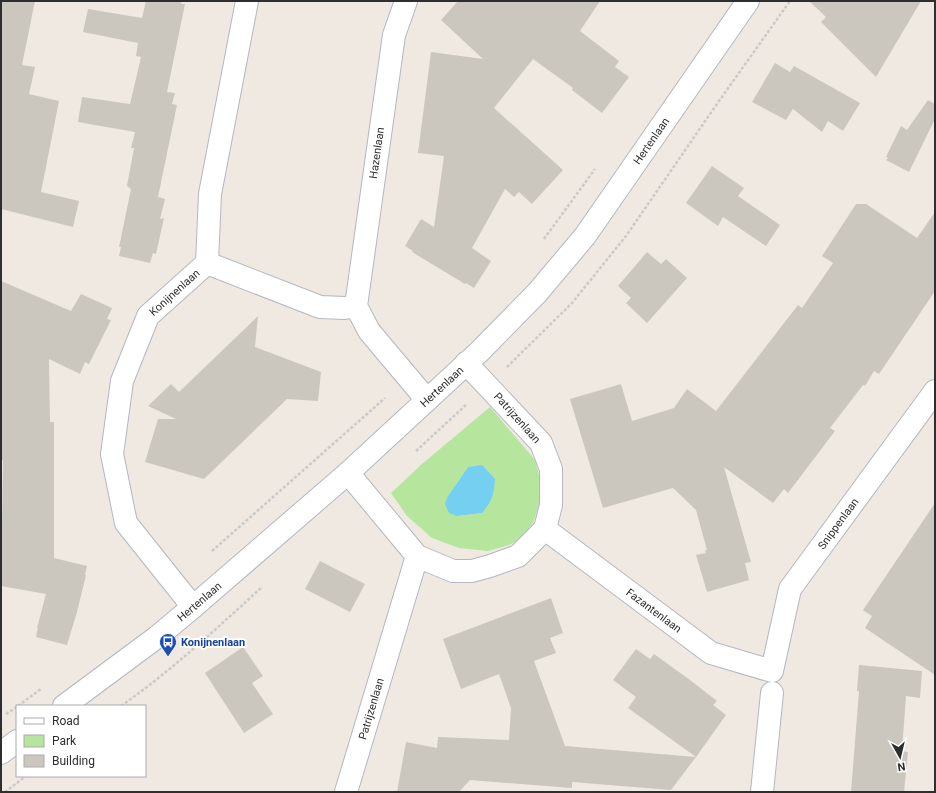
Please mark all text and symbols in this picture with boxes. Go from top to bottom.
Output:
street label: Hertenlaan [630,115,672,167]
street label: Hazenlaan [367,126,387,180]
street label: Konijnenlaan [147,266,202,318]
street label: Hertenlaan [417,363,466,410]
street label: Patrijzenlaan [491,390,543,446]
street label: Snippenlaan [815,495,861,552]
street label: Hertenlaan [175,579,224,624]
street label: Fazantenlaan [624,586,684,635]
bus stop icon: Konijnenlaan [158,632,178,657]
place label: Konijnenlaan [181,636,245,649]
street label: Patrijzenlaan [356,676,386,741]
legend [16,705,146,777]
text: Road [52,714,80,728]
text: Park [52,734,77,748]
north arrow [880,737,920,777]
text: Building [52,754,95,768]
text: N [896,759,906,773]

